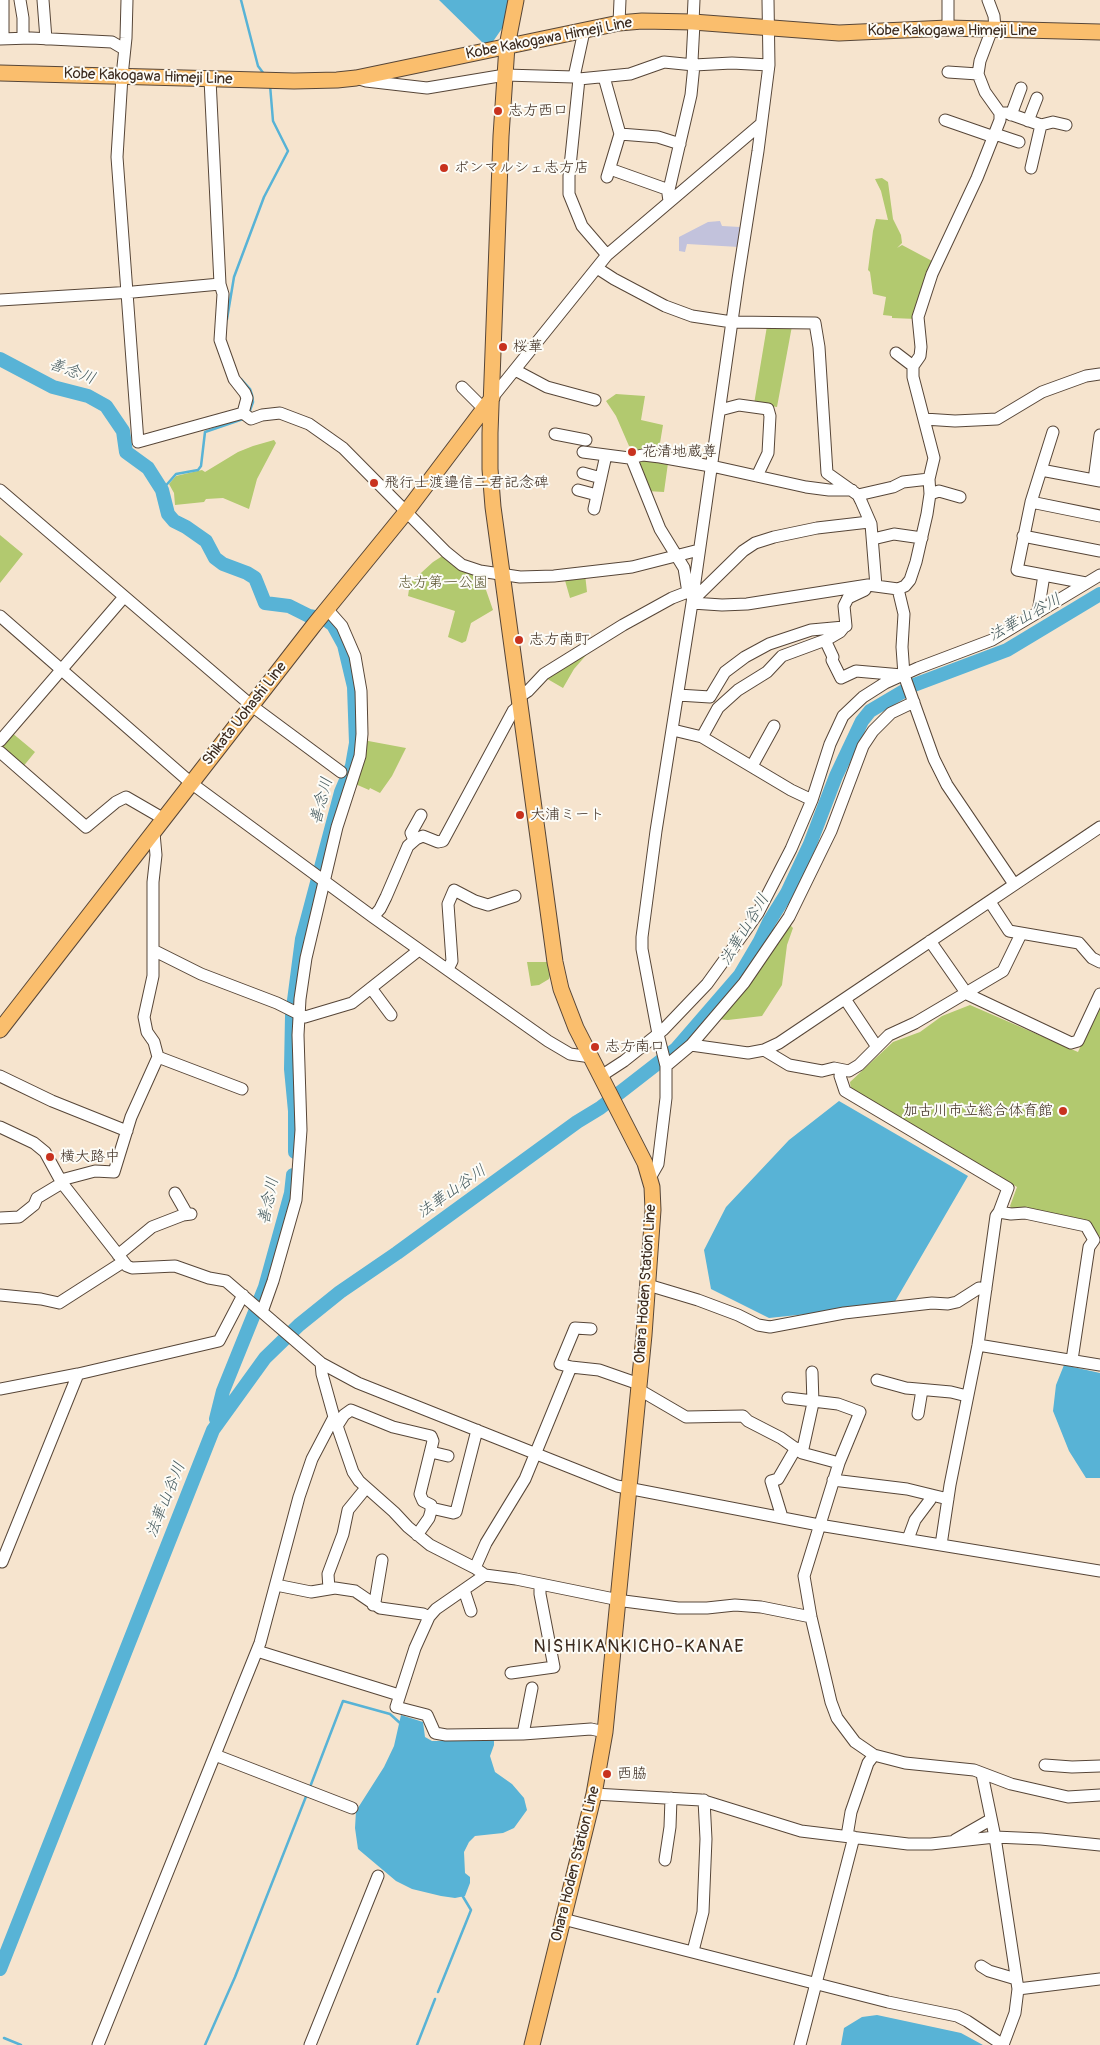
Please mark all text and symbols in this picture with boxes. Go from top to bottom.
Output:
street label: Kobe Kakogawa Himeji Line [464,14,634,64]
street label: Kobe Kakogawa Himeji Line [867,22,1037,40]
street label: Kobe Kakogawa Himeji Line [63,65,233,89]
place label: 志方西口 [508,102,568,120]
marker: 志方西口 [492,105,504,117]
place label: ボンマルシェ志方店 [454,159,589,177]
marker: ボンマルシェ志方店 [438,162,450,174]
place label: 桜華 [513,338,543,356]
marker: 桜華 [497,341,509,353]
water label: 善念川 [46,355,98,389]
place label: 花清地蔵尊 [642,443,717,461]
marker: 花清地蔵尊 [626,446,638,458]
place label: 飛行士渡邉信二君記念碑 [384,474,549,492]
marker: 飛行士渡邉信二君記念碑 [368,477,380,489]
park label: 志方第一公園 [398,574,488,592]
water label: 法華山谷川 [985,590,1065,646]
place label: 志方南町 [529,631,589,649]
marker: 志方南町 [513,634,525,646]
street label: Shikata Uohashi Line [199,659,291,769]
water label: 善念川 [307,775,337,827]
place label: 大浦ミート [530,806,605,824]
marker: 大浦ミート [514,809,526,821]
water label: 法華山谷川 [716,891,774,969]
place label: 志方南口 [605,1038,665,1056]
marker: 志方南口 [589,1041,601,1053]
place label: 加古川市立総合体育館 [903,1102,1053,1120]
marker: 加古川市立総合体育館 [1057,1105,1069,1117]
place label: 横大路中 [60,1148,120,1166]
marker: 横大路中 [44,1151,56,1163]
water label: 法華山谷川 [414,1161,490,1223]
water label: 善念川 [255,1176,283,1226]
street label: Ohara Hoden Station Line [631,1204,661,1364]
water label: 法華山谷川 [142,1459,190,1541]
district label: NISHIKANKICHO-KANAE [531,1636,747,1658]
place label: 西脇 [617,1765,647,1783]
marker: 西脇 [601,1768,613,1780]
street label: Ohara Hoden Station Line [548,1784,604,1944]

